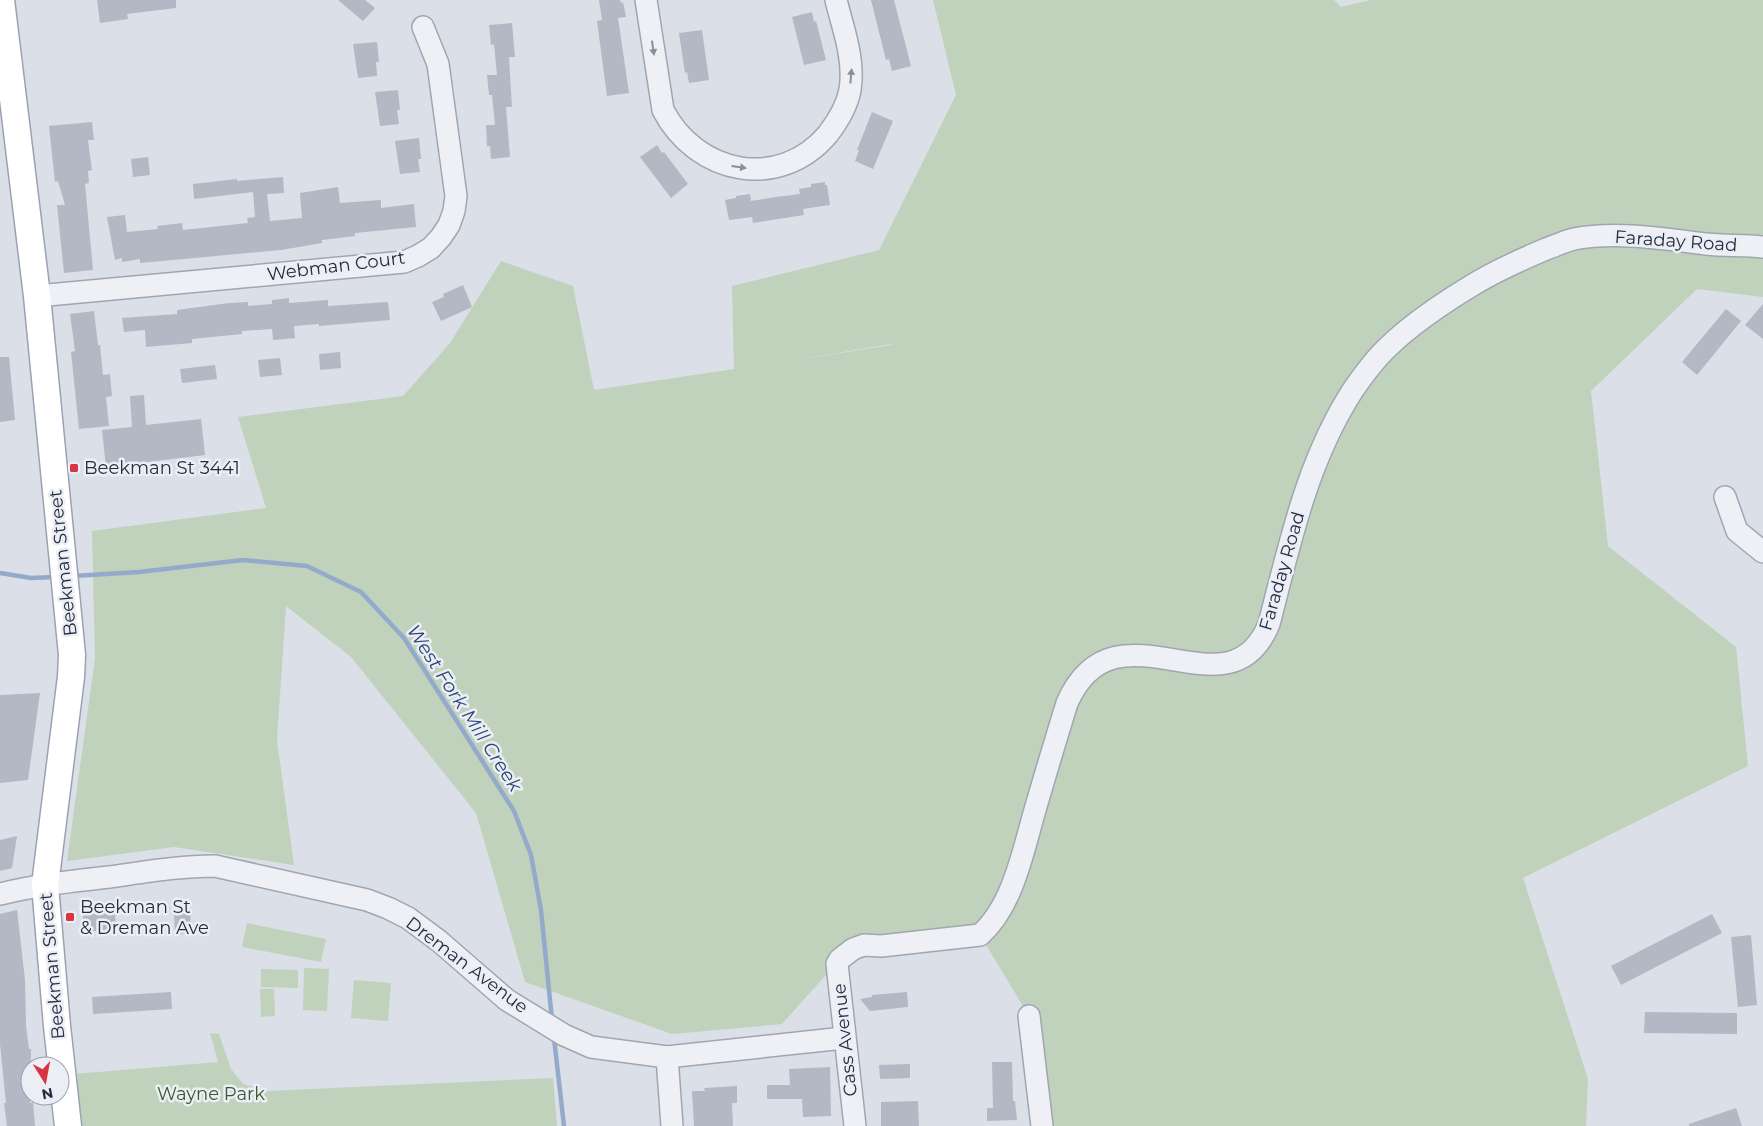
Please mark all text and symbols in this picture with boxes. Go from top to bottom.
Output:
one-way arrow [650,41,658,57]
one-way arrow [847,68,855,84]
one-way arrow [731,163,747,171]
street label: Faraday Road [1614,226,1738,256]
street label: Webman Court [266,247,406,285]
place label: Beekman St 3441 [84,457,240,479]
marker: Beekman St 3441 [68,462,80,474]
street label: Beekman Street [44,489,82,637]
street label: Faraday Road [1255,509,1309,633]
water label: West Fork Mill Creek [402,621,528,797]
street label: Beekman Street [35,892,69,1040]
place label: Beekman St & Dreman Ave [80,896,209,939]
marker: Beekman St & Dreman Ave [64,911,76,923]
street label: Dreman Avenue [402,912,533,1018]
street label: Cass Avenue [828,982,862,1098]
north arrow [20,1056,70,1106]
park label: Wayne Park [157,1083,265,1105]
text: N [40,1084,55,1104]

